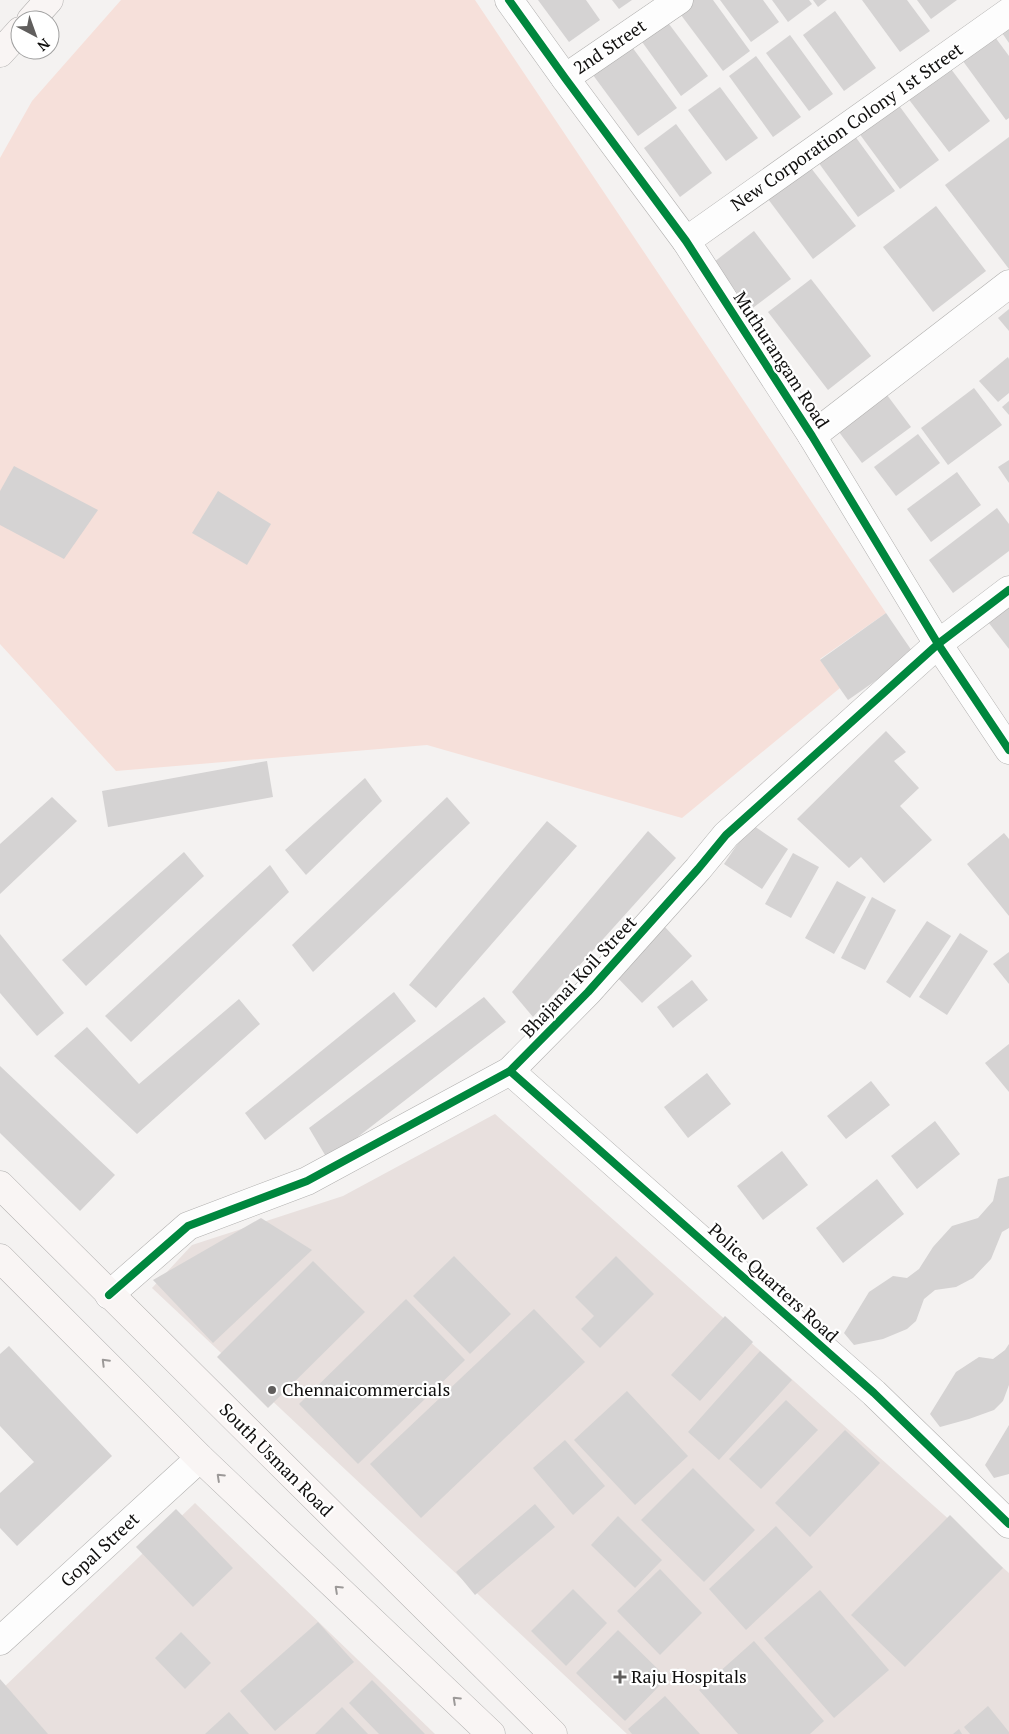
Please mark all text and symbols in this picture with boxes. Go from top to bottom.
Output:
north arrow [10,10,60,60]
street label: 2nd Street [568,13,651,79]
text: N [33,35,54,56]
street label: New Corporation Colony 1st Street [726,36,967,216]
street label: Muthurangam Road [729,286,835,433]
street label: Bhajanai Koil Street [515,910,641,1042]
street label: Police Quarters Road [704,1217,844,1347]
one-way arrow [102,1359,111,1368]
place label: Chennaicommercials [282,1377,450,1401]
marker: Chennaicommercials [266,1384,278,1396]
street label: South Usman Road [215,1397,339,1521]
one-way arrow [217,1474,226,1483]
street label: Gopal Street [55,1506,144,1592]
one-way arrow [335,1586,344,1595]
place label: Raju Hospitals [631,1664,747,1688]
marker: Raju Hospitals [613,1670,627,1684]
one-way arrow [452,1697,461,1706]

